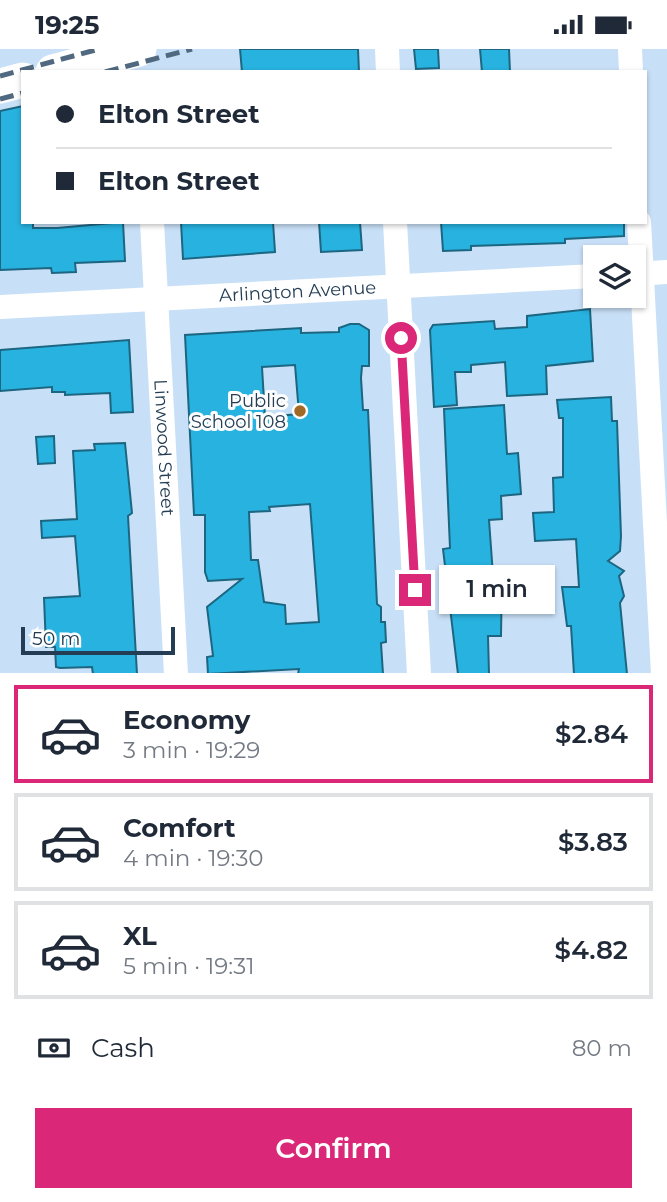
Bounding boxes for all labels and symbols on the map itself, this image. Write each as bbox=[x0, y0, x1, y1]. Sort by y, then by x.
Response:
street label: Arlington Avenue bbox=[218, 276, 377, 307]
route start bbox=[385, 322, 417, 354]
street label: Linwood Street bbox=[149, 379, 179, 517]
place label: Public School 108 bbox=[191, 390, 286, 433]
marker: Public School 108 bbox=[292, 403, 308, 419]
callout: 1 min bbox=[440, 565, 555, 615]
route end bbox=[399, 574, 431, 606]
scale bar bbox=[21, 625, 175, 656]

